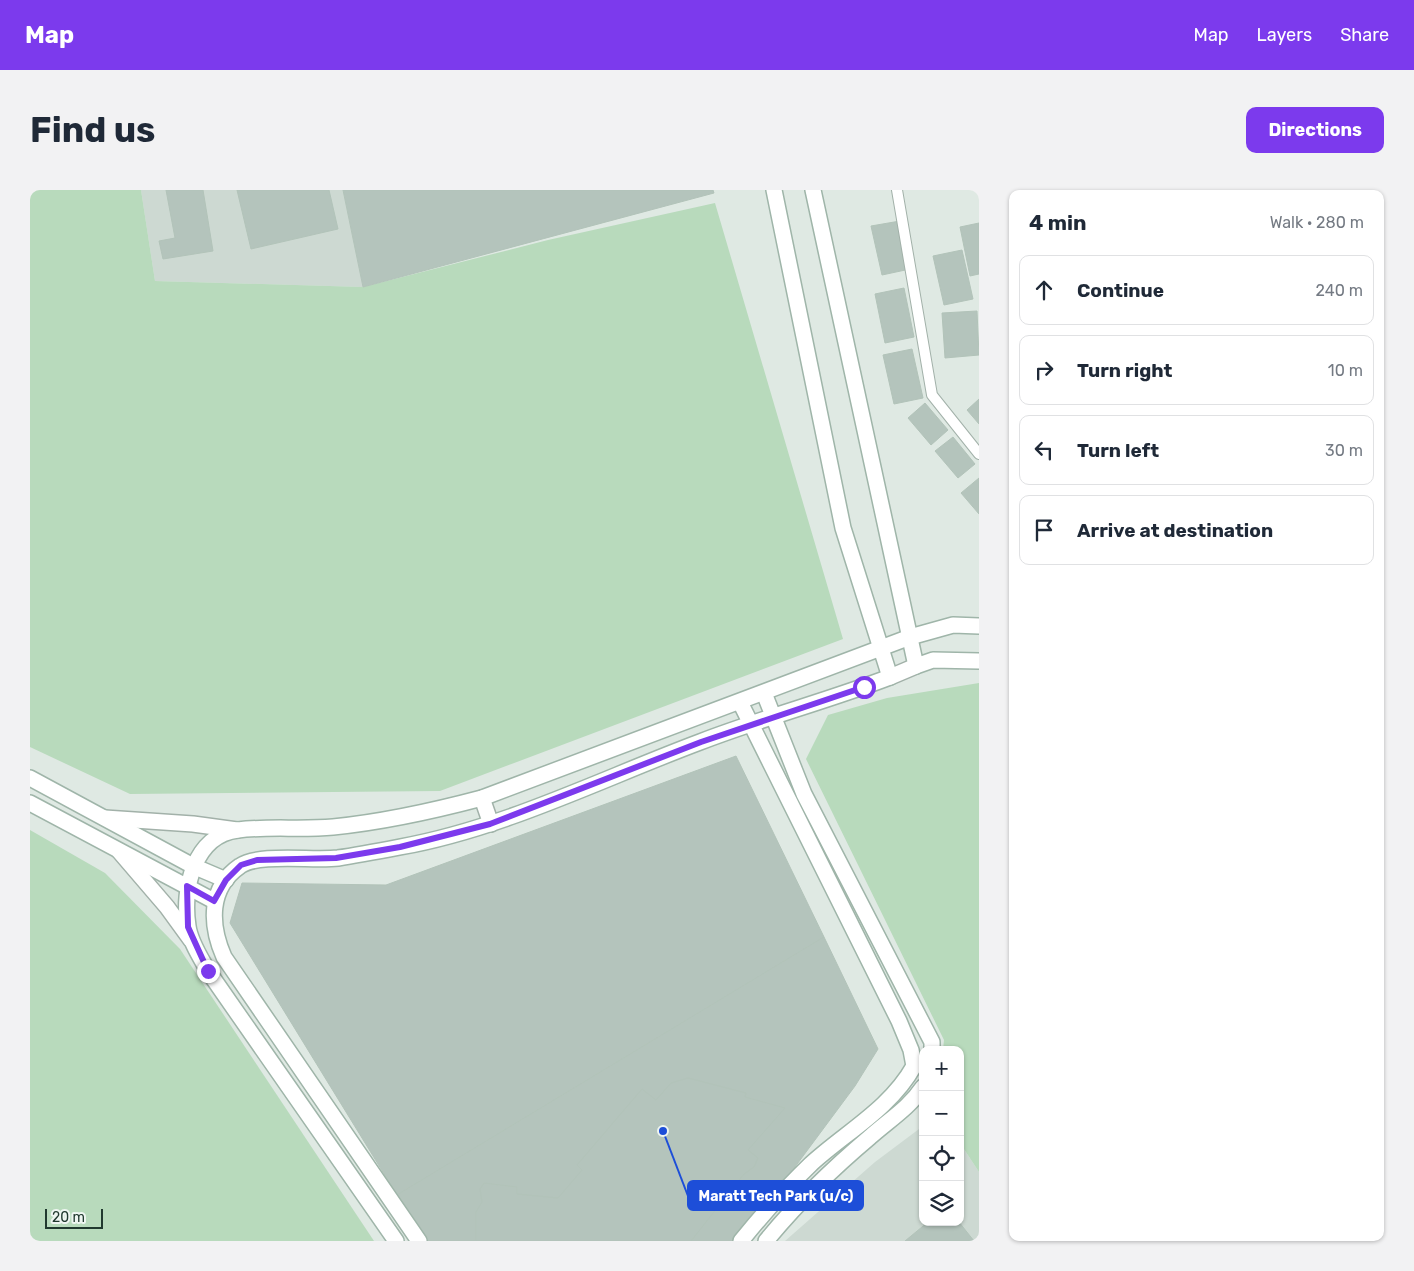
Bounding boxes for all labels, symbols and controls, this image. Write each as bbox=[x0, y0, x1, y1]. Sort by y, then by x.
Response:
text: Map bbox=[25, 21, 74, 49]
text: Map bbox=[1194, 24, 1229, 46]
text: Layers bbox=[1257, 24, 1312, 46]
text: Share bbox=[1340, 24, 1389, 46]
button: Directions bbox=[1246, 107, 1384, 153]
text: Find us bbox=[30, 109, 155, 151]
text: 4 min bbox=[1029, 210, 1087, 235]
text: Walk · 280 m bbox=[1270, 213, 1364, 232]
icon: ahead bbox=[1030, 276, 1058, 304]
text: Continue bbox=[1077, 279, 1164, 302]
text: 240 m bbox=[1316, 281, 1363, 300]
icon: right bbox=[1030, 356, 1058, 384]
text: Turn right bbox=[1077, 359, 1172, 382]
text: 10 m bbox=[1328, 361, 1363, 380]
icon: left bbox=[1030, 436, 1058, 464]
text: Turn left bbox=[1077, 439, 1159, 462]
text: 30 m bbox=[1325, 441, 1363, 460]
icon: arrive bbox=[1030, 516, 1058, 544]
text: Arrive at destination bbox=[1077, 519, 1273, 542]
route start bbox=[853, 676, 876, 699]
route end bbox=[197, 960, 220, 983]
map controls bbox=[919, 1046, 964, 1226]
button: + bbox=[919, 1046, 964, 1091]
button: − bbox=[919, 1091, 964, 1136]
button: locate bbox=[919, 1136, 964, 1181]
callout: Maratt Tech Park (u/c) bbox=[688, 1181, 863, 1210]
button: layers bbox=[919, 1181, 964, 1226]
text: Maratt Tech Park (u/c) bbox=[699, 1188, 853, 1205]
scale bar bbox=[45, 1206, 102, 1229]
text: 20 m bbox=[52, 1209, 85, 1226]

